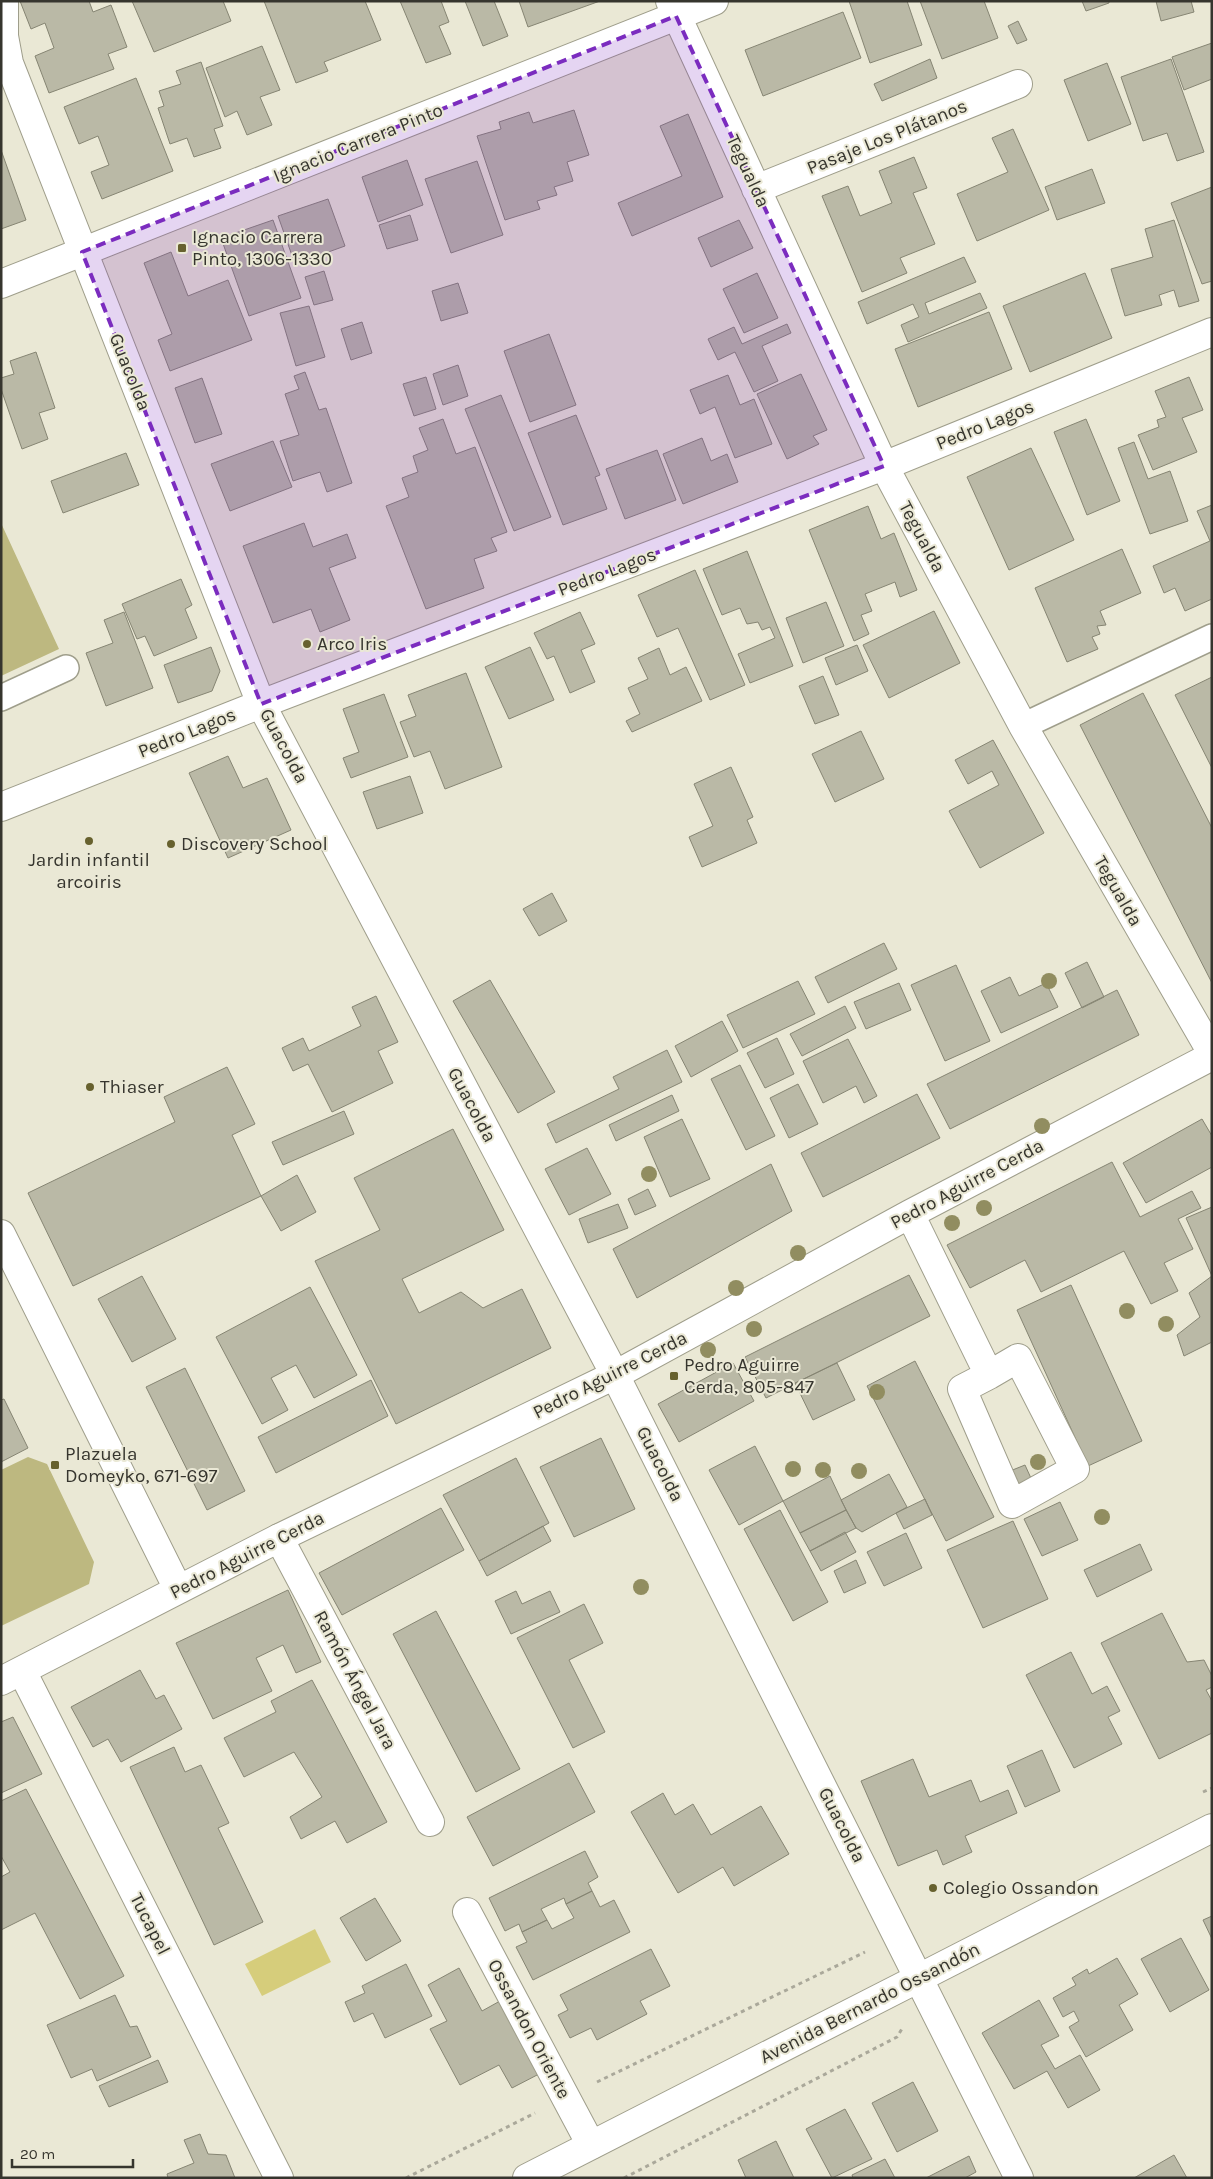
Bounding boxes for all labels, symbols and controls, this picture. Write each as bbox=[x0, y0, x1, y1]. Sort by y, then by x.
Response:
street label: Pasaje Los Plátanos bbox=[804, 95, 970, 179]
street label: Ignacio Carrera Pinto bbox=[270, 99, 446, 187]
street label: Tegualda bbox=[722, 131, 774, 211]
place label: Ignacio Carrera Pinto, 1306-1330 bbox=[192, 226, 332, 270]
marker: Ignacio Carrera Pinto, 1306-1330 bbox=[176, 242, 188, 254]
street label: Guacolda bbox=[105, 330, 155, 414]
street label: Pedro Lagos bbox=[933, 395, 1037, 455]
street label: Tegualda bbox=[894, 498, 950, 576]
street label: Pedro Lagos bbox=[555, 543, 659, 601]
place label: Arco Iris bbox=[317, 633, 387, 655]
marker: Arco Iris bbox=[301, 638, 313, 650]
street label: Pedro Lagos bbox=[135, 703, 239, 763]
street label: Guacolda bbox=[255, 705, 313, 787]
place label: Discovery School bbox=[181, 833, 328, 855]
marker: Jardin infantil arcoiris bbox=[83, 835, 95, 847]
marker: Discovery School bbox=[165, 838, 177, 850]
place label: Jardin infantil arcoiris bbox=[28, 849, 150, 893]
street label: Tegualda bbox=[1089, 852, 1147, 930]
street label: Guacolda bbox=[443, 1064, 501, 1146]
place label: Thiaser bbox=[100, 1076, 164, 1098]
marker: Thiaser bbox=[84, 1081, 96, 1093]
street label: Pedro Aguirre Cerda bbox=[887, 1134, 1047, 1234]
street label: Pedro Aguirre Cerda bbox=[529, 1327, 691, 1423]
place label: Pedro Aguirre Cerda, 805-847 bbox=[684, 1354, 814, 1398]
marker: Pedro Aguirre Cerda, 805-847 bbox=[668, 1370, 680, 1382]
street label: Guacolda bbox=[632, 1423, 688, 1505]
place label: Plazuela Domeyko, 671-697 bbox=[65, 1443, 217, 1487]
marker: Plazuela Domeyko, 671-697 bbox=[49, 1459, 61, 1471]
street label: Pedro Aguirre Cerda bbox=[166, 1507, 328, 1603]
street label: Ramón Ángel Jara bbox=[309, 1606, 402, 1753]
street label: Guacolda bbox=[814, 1784, 870, 1866]
place label: Colegio Ossandon bbox=[943, 1877, 1099, 1899]
marker: Colegio Ossandon bbox=[927, 1882, 939, 1894]
street label: Tucapel bbox=[125, 1890, 175, 1958]
street label: Avenida Bernardo Ossandón bbox=[756, 1938, 984, 2068]
street label: Ossandon Oriente bbox=[483, 1956, 575, 2102]
scale bar bbox=[12, 2136, 134, 2168]
text: 20 m bbox=[20, 2145, 55, 2163]

